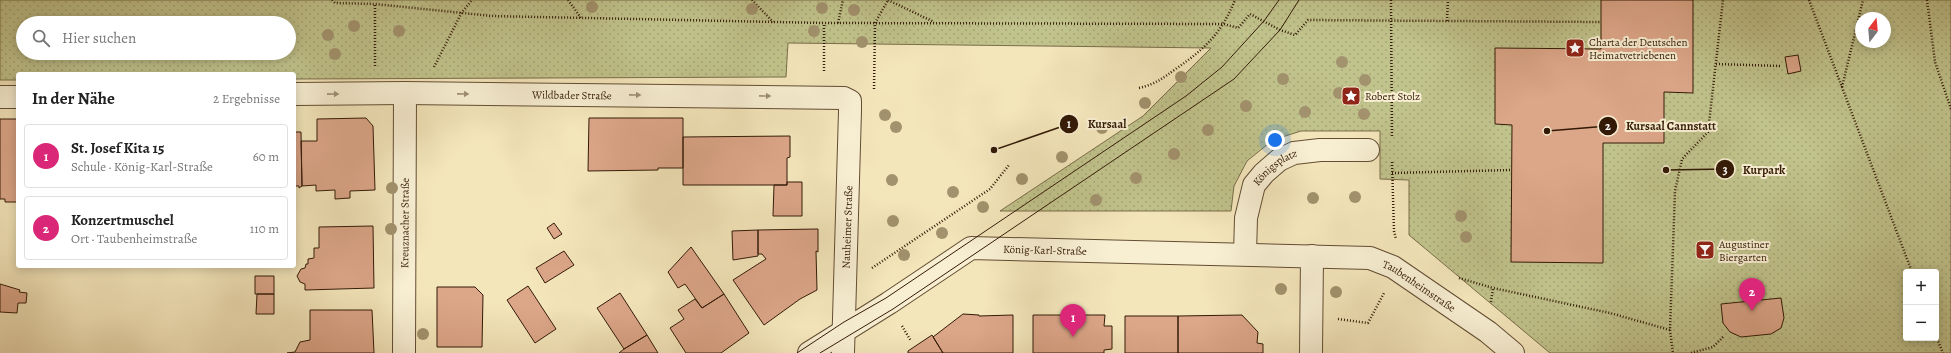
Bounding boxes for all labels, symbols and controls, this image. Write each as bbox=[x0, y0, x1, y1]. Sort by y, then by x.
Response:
north arrow bbox=[1855, 12, 1891, 48]
search box bbox=[16, 16, 296, 60]
icon: search bbox=[30, 27, 52, 49]
text: Hier suchen bbox=[62, 28, 136, 48]
place label: Charta der Deutschen Heimatvetriebenen bbox=[1589, 35, 1687, 63]
place icon: Charta der Deutschen Heimatvetriebenen bbox=[1564, 37, 1586, 59]
place icon: Robert Stolz bbox=[1340, 85, 1362, 107]
text: In der Nähe bbox=[32, 87, 115, 110]
street label: Wildbader Straße bbox=[531, 87, 612, 103]
place label: Robert Stolz bbox=[1365, 89, 1420, 104]
text: 2 Ergebnisse bbox=[213, 90, 280, 107]
one-way arrow bbox=[327, 90, 339, 97]
one-way arrow bbox=[457, 91, 470, 97]
one-way arrow bbox=[629, 92, 642, 98]
one-way arrow bbox=[759, 93, 771, 100]
callout: Kursaal bbox=[1059, 112, 1134, 136]
callout: Kursaal Cannstatt bbox=[1598, 114, 1724, 138]
text: 1 bbox=[1067, 116, 1072, 132]
text: Kursaal bbox=[1088, 116, 1127, 132]
text: 2 bbox=[1605, 118, 1611, 134]
text: Kursaal Cannstatt bbox=[1626, 118, 1716, 134]
your location bbox=[1265, 130, 1285, 150]
text: St. Josef Kita 15 bbox=[71, 138, 164, 158]
street label: Königsplatz bbox=[1249, 146, 1298, 189]
text: 1 bbox=[44, 148, 48, 165]
text: 60 m bbox=[253, 148, 279, 165]
callout: Kurpark bbox=[1715, 157, 1794, 181]
text: Schule · König-Karl-Straße bbox=[71, 158, 213, 175]
text: 3 bbox=[1722, 162, 1728, 178]
text: Kurpark bbox=[1743, 162, 1786, 178]
street label: Kreuznacher Straße bbox=[397, 178, 413, 268]
street label: Nauheimer Straße bbox=[839, 185, 856, 269]
text: Konzertmuschel bbox=[71, 210, 174, 230]
text: 2 bbox=[43, 220, 49, 237]
text: 110 m bbox=[250, 220, 279, 237]
text: Ort · Taubenheimstraße bbox=[71, 230, 197, 247]
place label: Augustiner Biergarten bbox=[1718, 237, 1769, 265]
bar icon: Augustiner Biergarten bbox=[1694, 239, 1716, 261]
street label: König-Karl-Straße bbox=[1003, 242, 1087, 259]
street label: Taubenheimstraße bbox=[1380, 257, 1459, 316]
map controls bbox=[1903, 269, 1939, 341]
button: + bbox=[1903, 269, 1939, 305]
pin: 2 bbox=[1739, 278, 1765, 311]
pin: 1 bbox=[1060, 304, 1086, 337]
button: − bbox=[1903, 305, 1939, 341]

